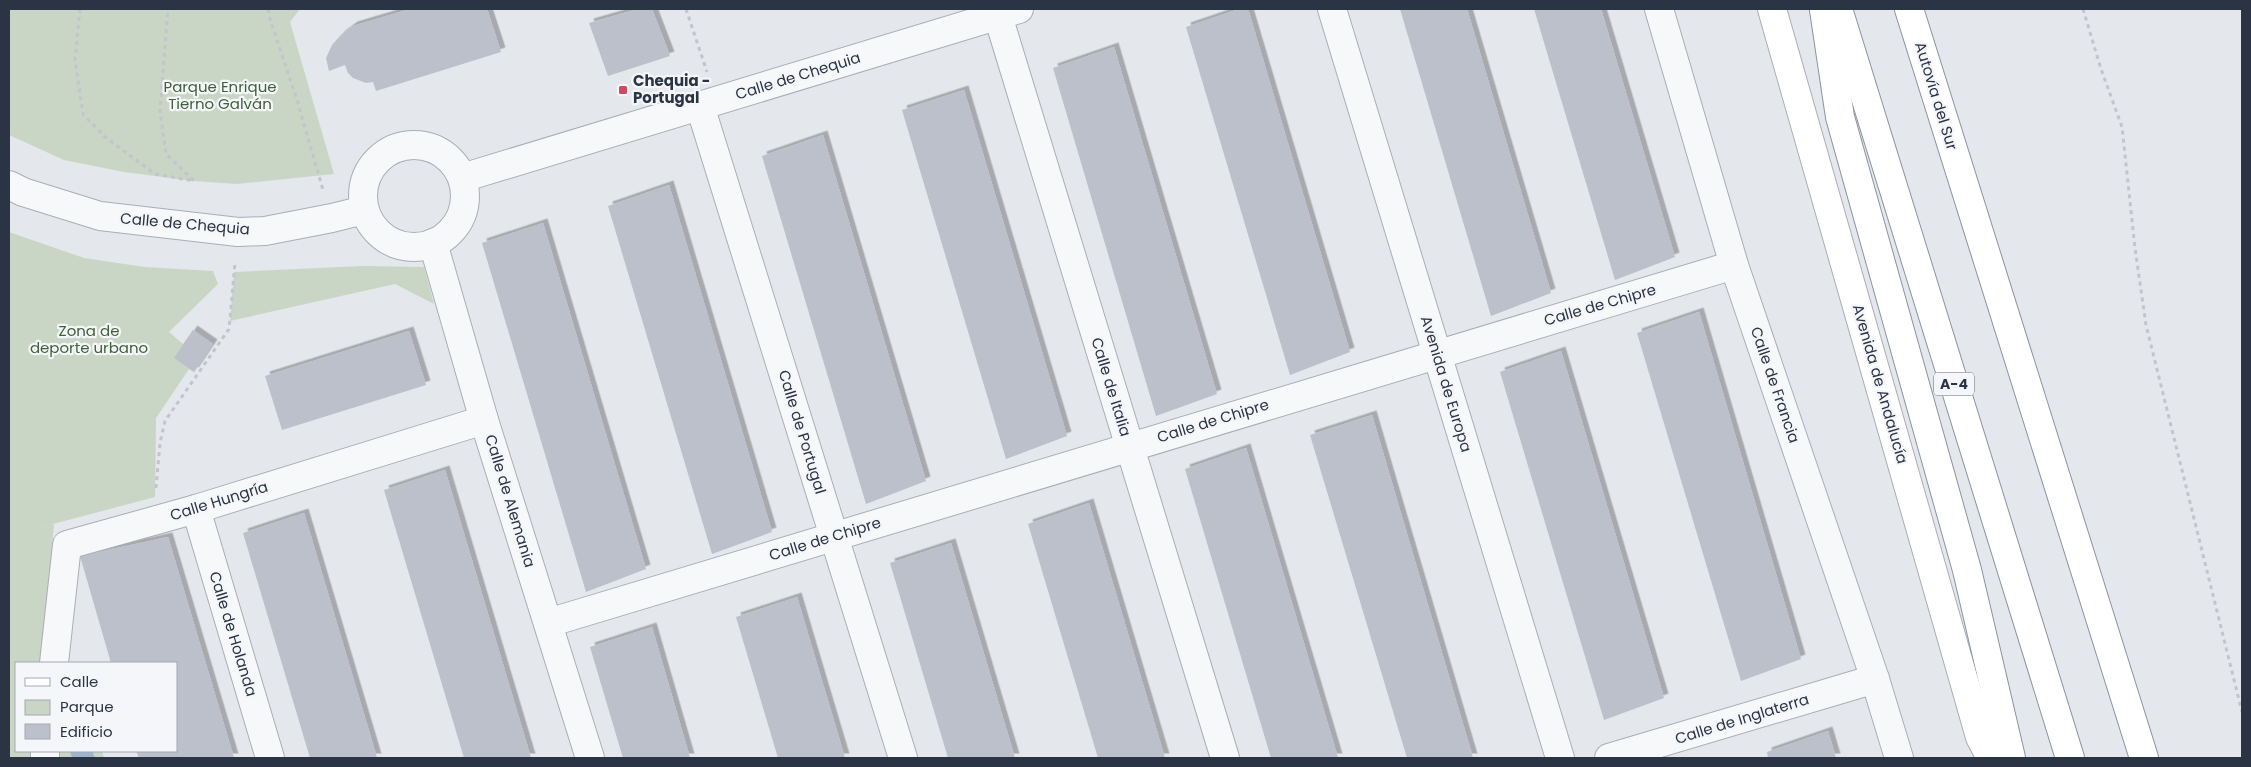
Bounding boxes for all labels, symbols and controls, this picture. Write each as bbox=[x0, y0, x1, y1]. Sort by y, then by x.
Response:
street label: Autovía del Sur bbox=[1910, 39, 1963, 153]
street label: Calle de Chequia bbox=[733, 46, 863, 105]
place label: Chequia - Portugal bbox=[633, 70, 711, 108]
park label: Parque Enrique Tierno Galván bbox=[163, 76, 277, 114]
marker: Chequia - Portugal bbox=[617, 84, 629, 96]
street label: Calle de Chequia bbox=[119, 207, 251, 240]
street label: Calle de Chipre bbox=[1541, 278, 1658, 331]
street label: Avenida de Andalucía bbox=[1848, 302, 1913, 466]
street label: Avenida de Europa bbox=[1416, 313, 1477, 455]
park label: Zona de deporte urbano bbox=[30, 320, 148, 358]
street label: Calle de Francia bbox=[1746, 324, 1805, 446]
street label: Calle de Italia bbox=[1086, 335, 1137, 439]
street label: Calle de Portugal bbox=[774, 367, 831, 496]
road number: A-4 bbox=[1934, 372, 1974, 396]
street label: Calle de Chipre bbox=[1154, 394, 1271, 447]
street label: Calle de Alemania bbox=[480, 432, 541, 570]
street label: Calle Hungría bbox=[167, 476, 270, 525]
street label: Calle de Chipre bbox=[766, 512, 883, 565]
street label: Calle de Holanda bbox=[204, 569, 262, 699]
legend bbox=[15, 662, 178, 752]
text: Calle bbox=[60, 671, 98, 692]
street label: Calle de Inglaterra bbox=[1672, 688, 1811, 749]
text: Parque bbox=[60, 696, 113, 717]
text: Edificio bbox=[60, 721, 113, 742]

